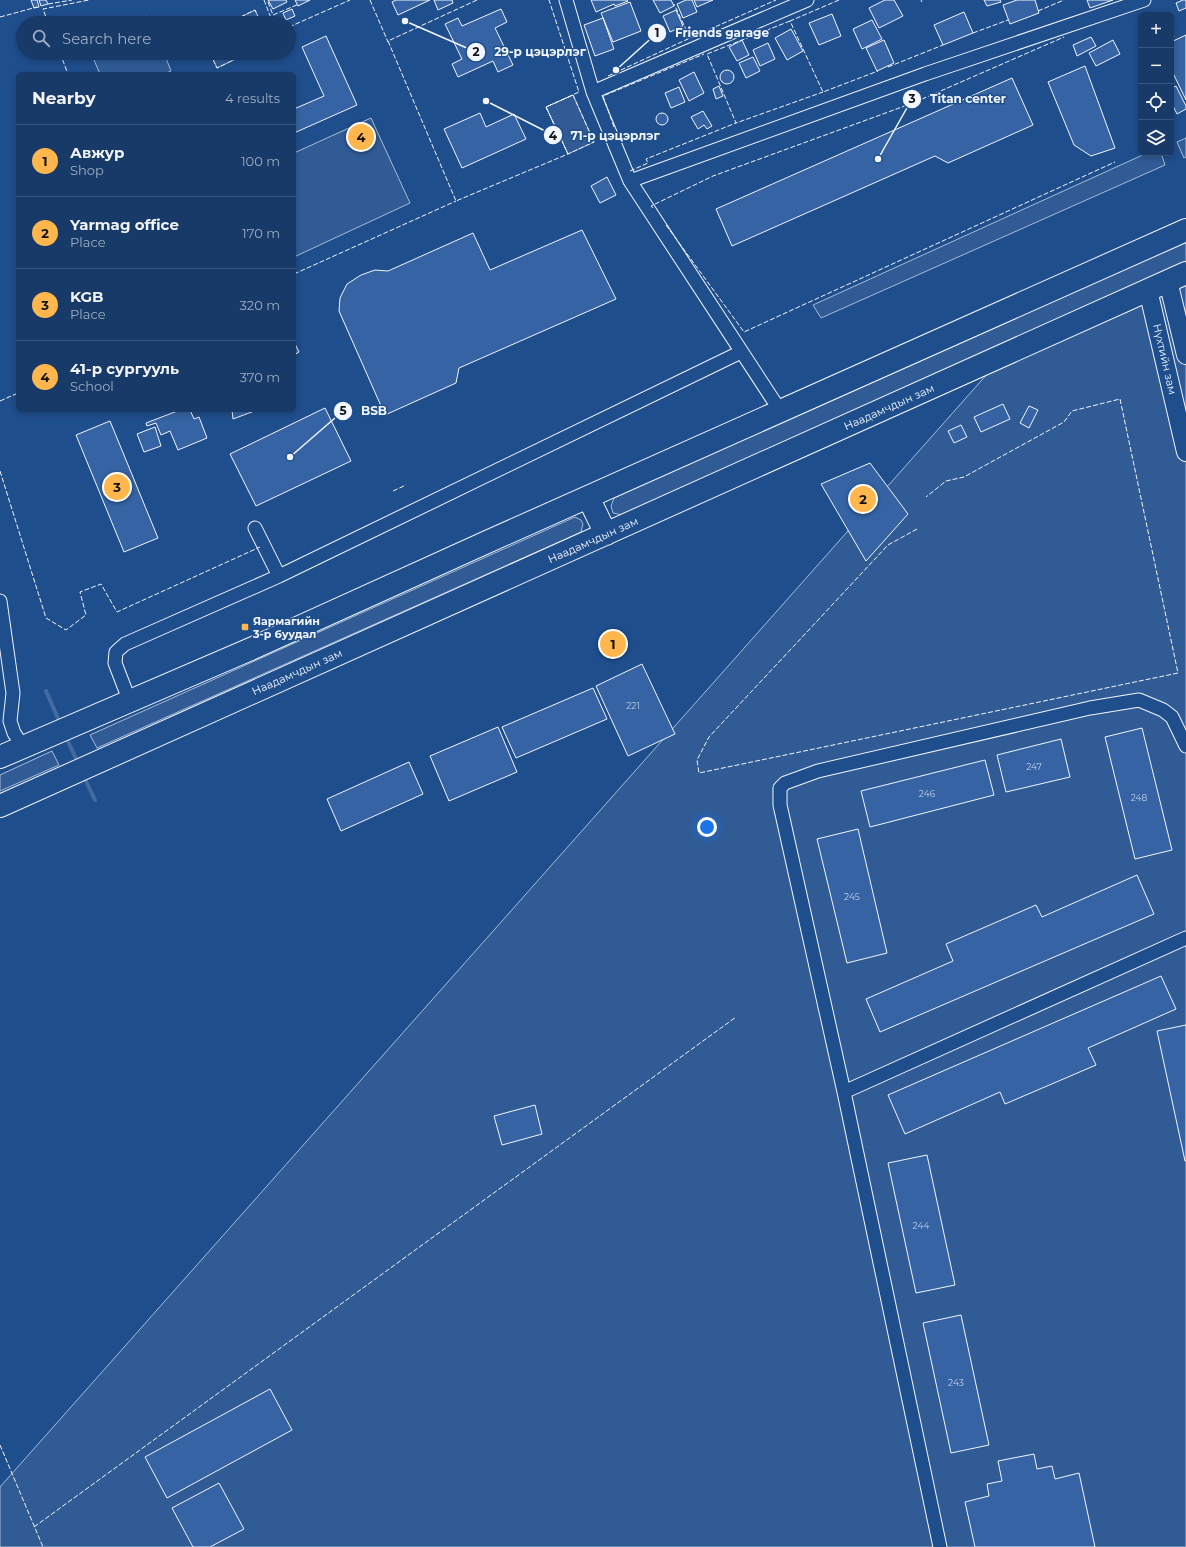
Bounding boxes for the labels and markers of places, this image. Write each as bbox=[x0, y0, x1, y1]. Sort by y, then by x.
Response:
callout: Friends garage bbox=[647, 21, 777, 45]
callout: 29-р цэцэрлэг bbox=[466, 40, 594, 64]
callout: Titan center bbox=[902, 87, 1014, 111]
pin: 4 bbox=[348, 122, 374, 152]
callout: 71-р цэцэрлэг bbox=[543, 123, 668, 147]
callout: BSB bbox=[333, 399, 395, 423]
pin: 3 bbox=[104, 472, 130, 502]
pin: 2 bbox=[850, 484, 876, 514]
place label: Яармагийн 3-р буудал bbox=[252, 614, 320, 641]
marker: Яармагийн 3-р буудал bbox=[240, 622, 250, 632]
pin: 1 bbox=[600, 629, 626, 659]

